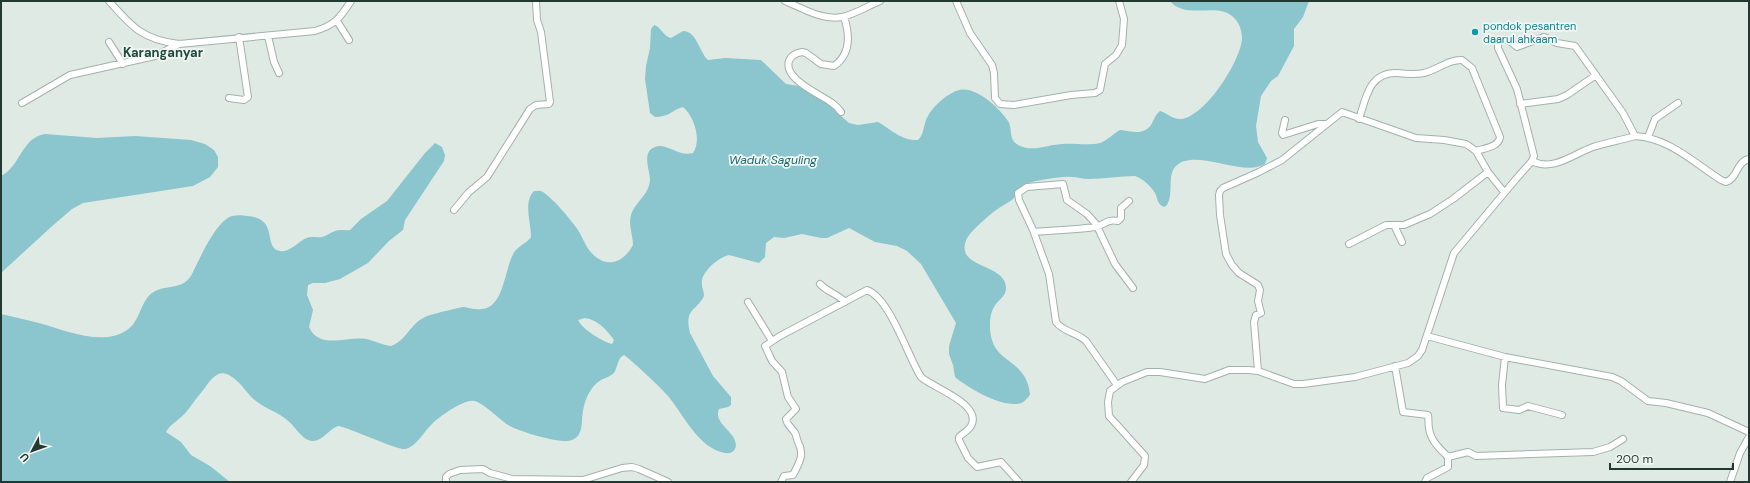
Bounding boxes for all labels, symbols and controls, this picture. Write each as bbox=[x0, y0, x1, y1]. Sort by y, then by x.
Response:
place label: pondok pesantren daarul ahkaam bbox=[1483, 19, 1576, 46]
marker: pondok pesantren daarul ahkaam bbox=[1470, 27, 1480, 37]
district label: Karanganyar bbox=[123, 44, 204, 61]
water label: Waduk Saguling bbox=[729, 152, 817, 168]
north arrow bbox=[12, 431, 52, 471]
scale bar bbox=[1610, 445, 1733, 471]
text: U bbox=[17, 450, 32, 465]
text: 200 m bbox=[1616, 451, 1653, 467]

